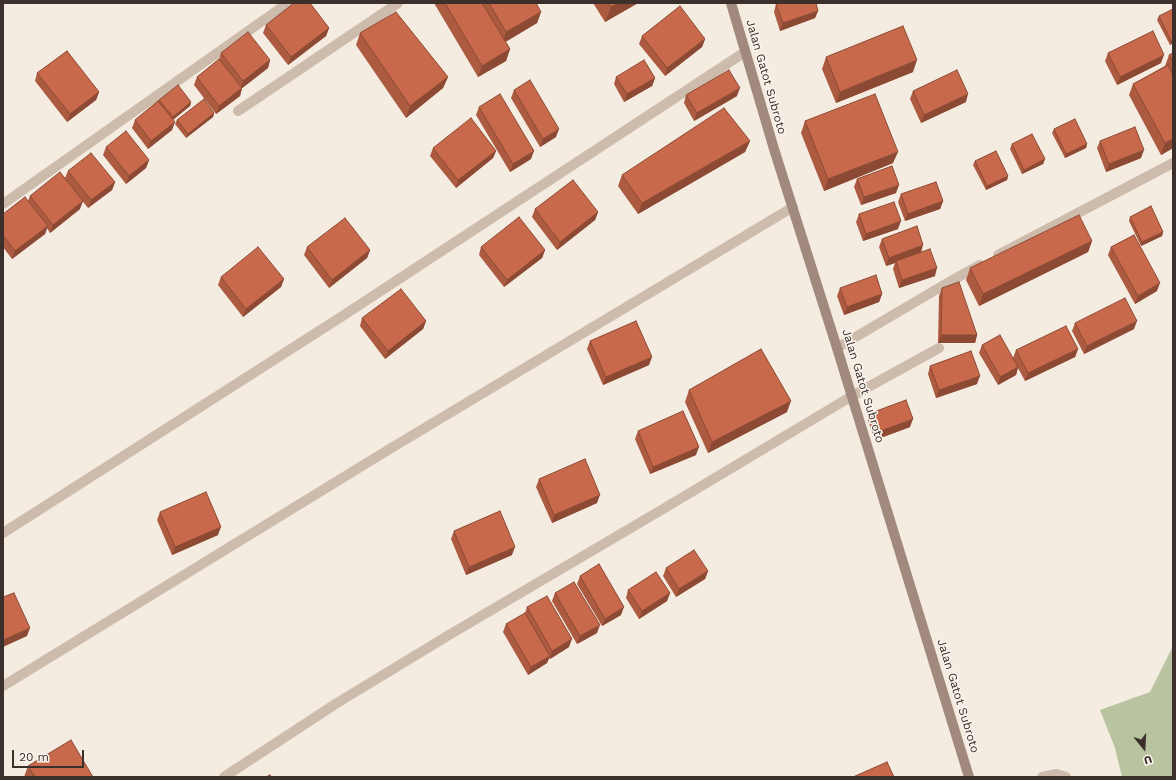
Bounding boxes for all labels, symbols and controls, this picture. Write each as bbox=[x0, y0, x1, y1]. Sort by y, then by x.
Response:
street label: Jalan Gatot Subroto bbox=[743, 18, 789, 136]
street label: Jalan Gatot Subroto bbox=[839, 327, 887, 445]
street label: Jalan Gatot Subroto bbox=[934, 637, 982, 755]
north arrow bbox=[1124, 728, 1164, 768]
scale bar bbox=[14, 742, 86, 768]
text: 20 m bbox=[19, 750, 49, 764]
text: U bbox=[1142, 752, 1154, 767]

